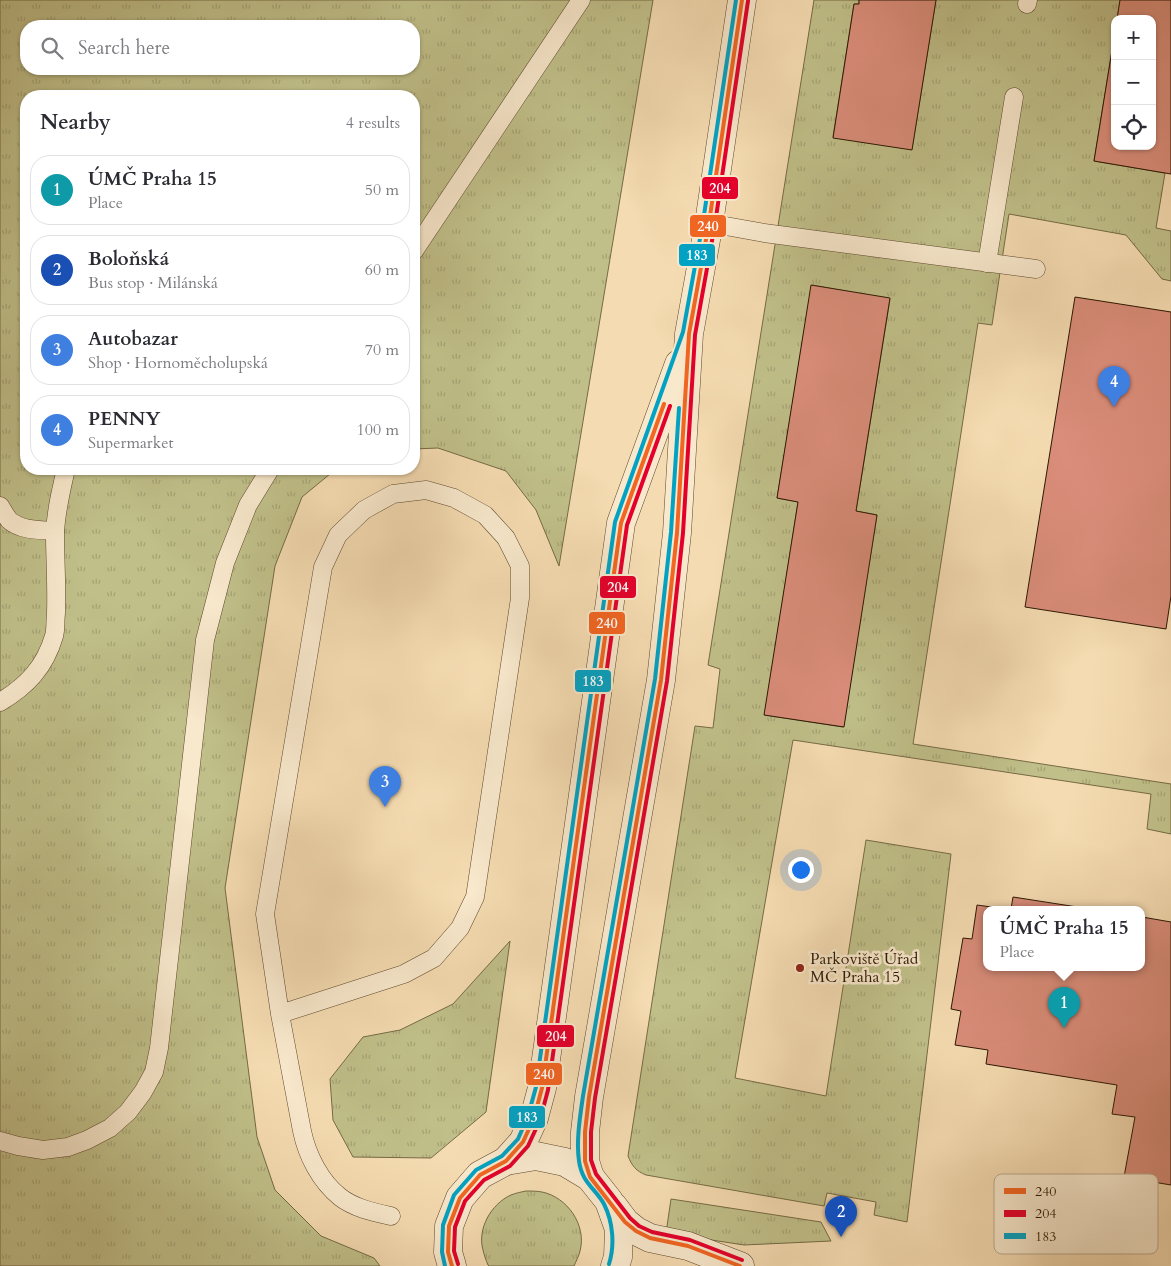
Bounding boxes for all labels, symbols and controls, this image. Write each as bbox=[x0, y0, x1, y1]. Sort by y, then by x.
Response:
map controls bbox=[1111, 15, 1156, 150]
button: + bbox=[1111, 15, 1156, 60]
search box bbox=[20, 20, 420, 75]
icon: search bbox=[38, 34, 66, 62]
text: Search here bbox=[78, 35, 170, 61]
button: − bbox=[1111, 60, 1156, 105]
button: locate bbox=[1111, 105, 1156, 150]
text: Nearby bbox=[40, 108, 111, 137]
text: 4 results bbox=[346, 112, 400, 134]
text: ÚMČ Praha 15 bbox=[88, 166, 217, 192]
line badge: 204 bbox=[701, 176, 739, 200]
text: 1 bbox=[53, 179, 61, 201]
text: 50 m bbox=[365, 179, 399, 201]
text: 204 bbox=[709, 179, 731, 198]
text: Place bbox=[88, 192, 123, 214]
line badge: 240 bbox=[689, 214, 727, 238]
text: 240 bbox=[697, 217, 719, 236]
line badge: 183 bbox=[678, 243, 716, 267]
text: Boloňská bbox=[88, 246, 169, 272]
text: 183 bbox=[686, 246, 708, 265]
text: 2 bbox=[53, 259, 61, 281]
text: 60 m bbox=[365, 259, 399, 281]
text: Bus stop · Milánská bbox=[88, 272, 218, 294]
text: Autobazar bbox=[88, 326, 178, 352]
text: 3 bbox=[53, 339, 61, 361]
text: 70 m bbox=[365, 339, 399, 361]
text: Shop · Hornoměcholupská bbox=[88, 352, 268, 374]
pin: 4 bbox=[1098, 366, 1130, 407]
text: PENNY bbox=[88, 406, 160, 432]
text: 4 bbox=[53, 419, 61, 441]
text: 100 m bbox=[357, 419, 399, 441]
text: Supermarket bbox=[88, 432, 174, 454]
line badge: 204 bbox=[599, 575, 637, 599]
text: 204 bbox=[607, 578, 629, 597]
line badge: 240 bbox=[588, 611, 626, 635]
text: 240 bbox=[596, 614, 618, 633]
line badge: 183 bbox=[574, 669, 612, 693]
text: 183 bbox=[582, 672, 604, 691]
pin: 3 bbox=[369, 766, 401, 807]
your location bbox=[788, 857, 814, 883]
popup bbox=[983, 906, 1145, 971]
text: ÚMČ Praha 15 bbox=[1000, 915, 1128, 941]
text: Place bbox=[1000, 941, 1035, 963]
place label: Parkoviště Úřad MČ Praha 15 bbox=[810, 948, 919, 988]
marker: Parkoviště Úřad MČ Praha 15 bbox=[794, 962, 806, 974]
pin: 1 bbox=[1048, 987, 1080, 1028]
line badge: 204 bbox=[536, 1024, 575, 1048]
text: 204 bbox=[545, 1027, 567, 1046]
line badge: 240 bbox=[525, 1062, 563, 1086]
text: 240 bbox=[533, 1065, 555, 1084]
line badge: 183 bbox=[508, 1105, 546, 1129]
text: 183 bbox=[516, 1108, 538, 1127]
legend bbox=[994, 1174, 1158, 1254]
text: 240 bbox=[1035, 1182, 1057, 1201]
pin: 2 bbox=[825, 1196, 857, 1237]
text: 204 bbox=[1035, 1204, 1057, 1223]
text: 183 bbox=[1035, 1227, 1057, 1246]

